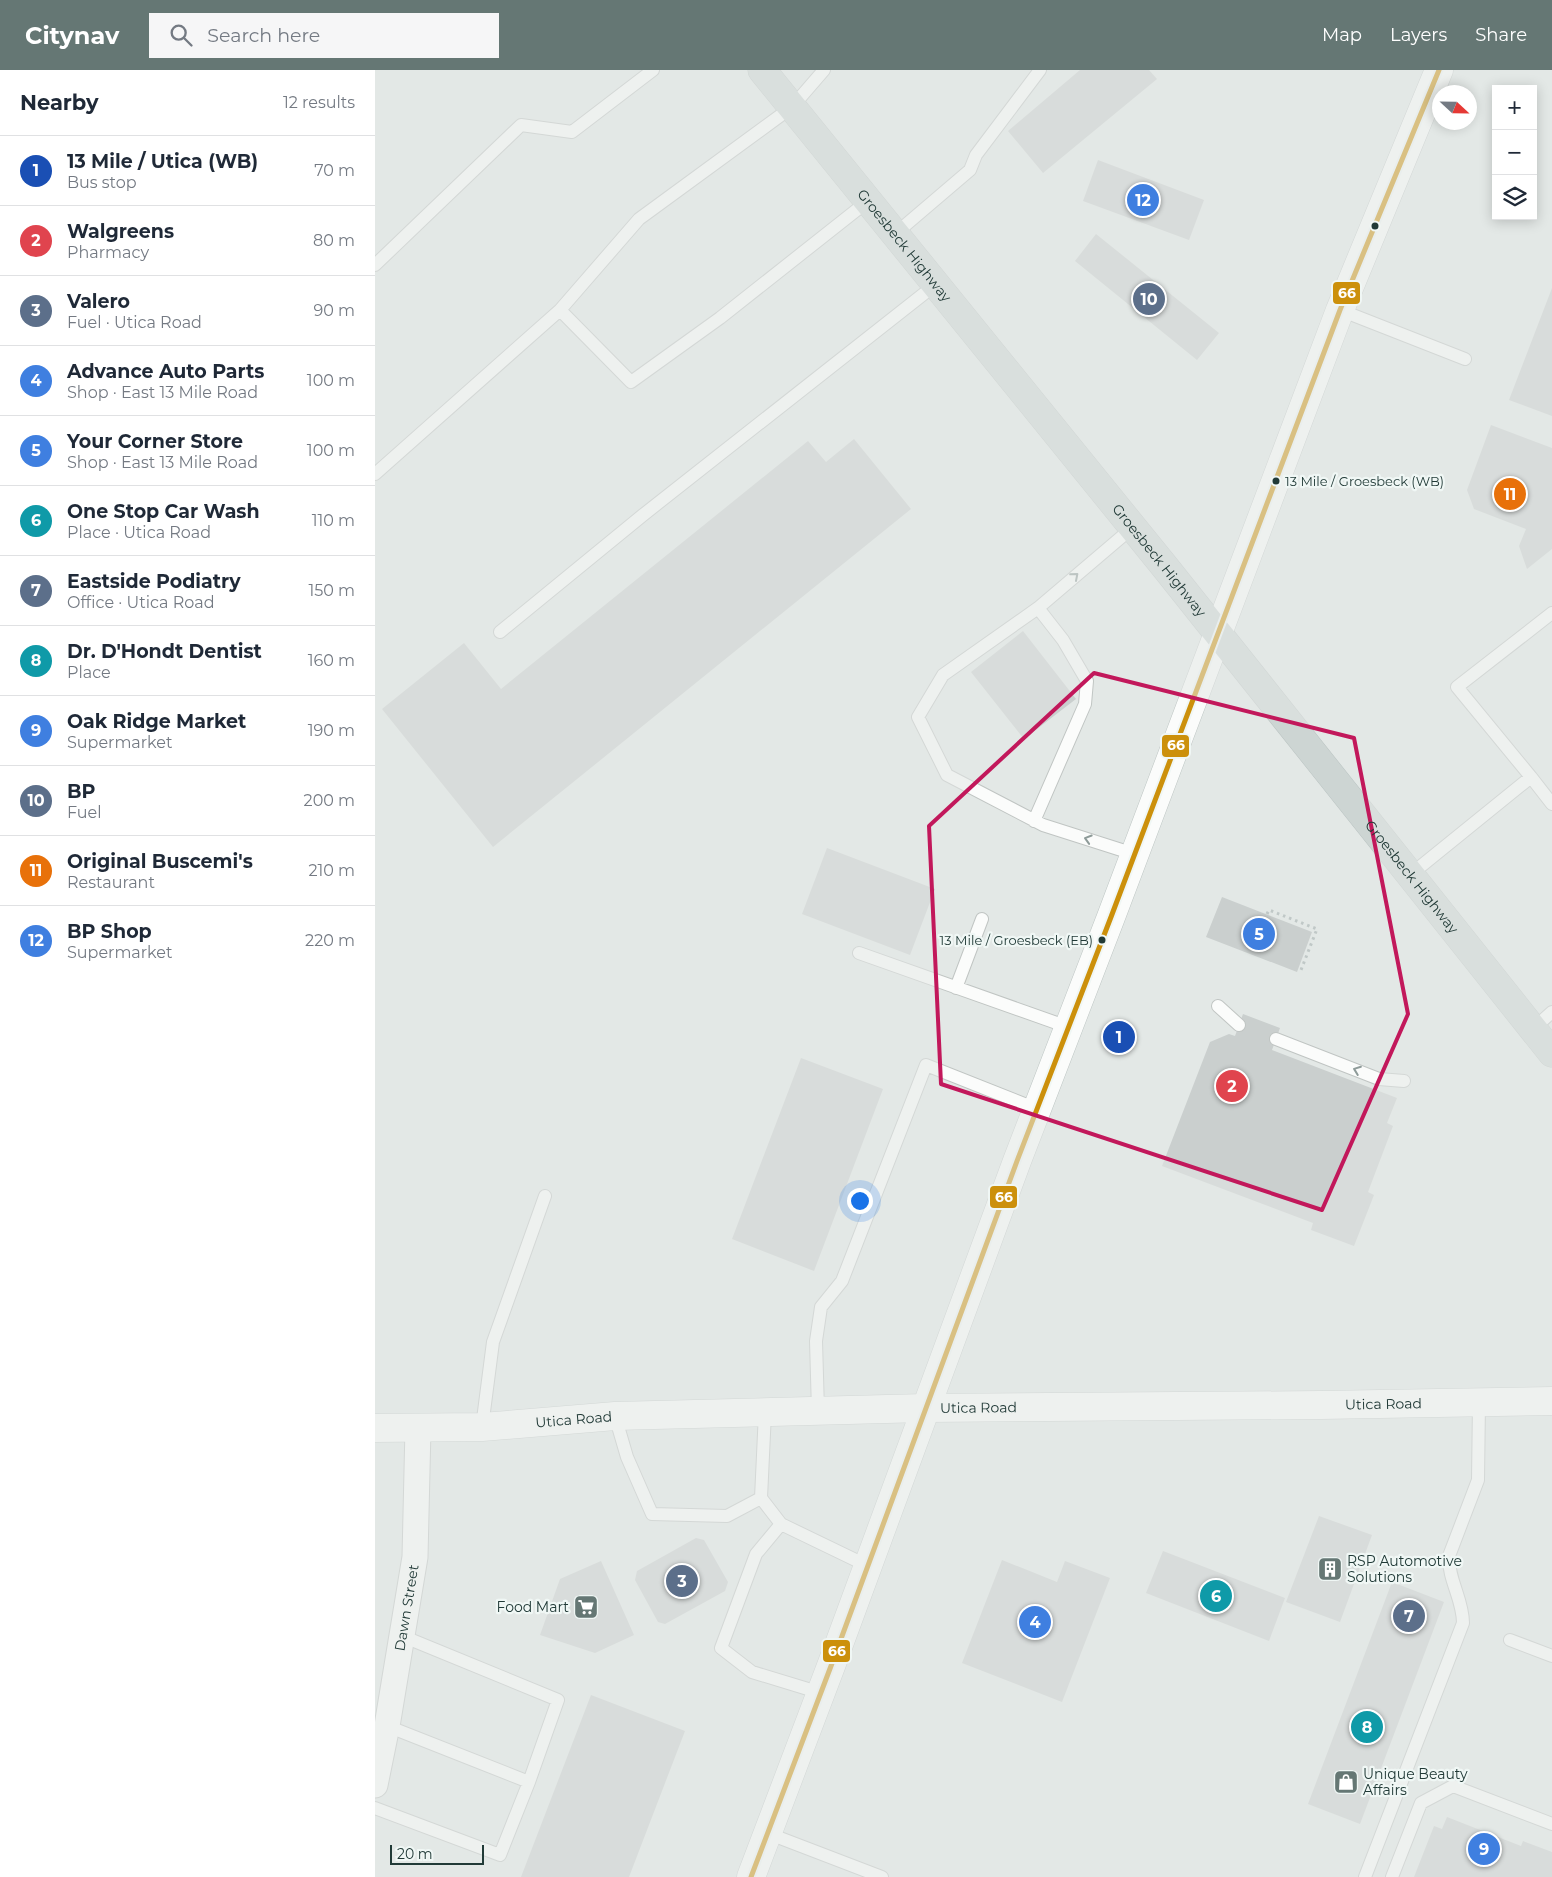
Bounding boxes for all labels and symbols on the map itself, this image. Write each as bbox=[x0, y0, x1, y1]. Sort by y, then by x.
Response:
north arrow bbox=[1432, 85, 1477, 130]
pin: 12 bbox=[1127, 181, 1159, 219]
street label: Groesbeck Highway bbox=[853, 186, 956, 306]
unlabelled marker bbox=[1370, 221, 1380, 231]
pin: 10 bbox=[1133, 280, 1165, 318]
line badge: 66 bbox=[1332, 281, 1361, 305]
text: 66 bbox=[1338, 284, 1356, 302]
place label: 13 Mile / Groesbeck (WB) bbox=[1285, 473, 1444, 489]
pin: 11 bbox=[1494, 475, 1526, 513]
marker: 13 Mile / Groesbeck (WB) bbox=[1271, 476, 1281, 486]
street label: Groesbeck Highway bbox=[1108, 500, 1210, 621]
one-way arrow bbox=[1070, 573, 1079, 582]
line badge: 66 bbox=[1161, 734, 1190, 758]
text: 66 bbox=[1167, 736, 1185, 754]
street label: Groesbeck Highway bbox=[1361, 817, 1463, 938]
one-way arrow bbox=[1084, 835, 1092, 845]
pin: 5 bbox=[1243, 915, 1275, 953]
place label: 13 Mile / Groesbeck (EB) bbox=[940, 932, 1093, 948]
marker: 13 Mile / Groesbeck (EB) bbox=[1097, 935, 1107, 945]
pin: 1 bbox=[1103, 1018, 1135, 1056]
one-way arrow bbox=[1353, 1066, 1361, 1076]
pin: 2 bbox=[1216, 1067, 1248, 1105]
line badge: 66 bbox=[989, 1185, 1018, 1209]
your location bbox=[847, 1188, 873, 1214]
text: 66 bbox=[995, 1188, 1013, 1206]
street label: Utica Road bbox=[1345, 1394, 1422, 1414]
street label: Utica Road bbox=[940, 1398, 1017, 1417]
street label: Utica Road bbox=[535, 1407, 613, 1432]
place label: RSP Automotive Solutions bbox=[1347, 1552, 1462, 1586]
building icon: RSP Automotive Solutions bbox=[1317, 1556, 1343, 1582]
pin: 3 bbox=[666, 1562, 698, 1600]
street label: Dawn Street bbox=[391, 1563, 423, 1652]
pin: 6 bbox=[1200, 1577, 1232, 1615]
supermarket icon: Food Mart bbox=[573, 1594, 599, 1620]
pin: 7 bbox=[1393, 1597, 1425, 1635]
place label: Food Mart bbox=[497, 1598, 569, 1616]
pin: 4 bbox=[1019, 1603, 1051, 1641]
line badge: 66 bbox=[822, 1639, 851, 1663]
text: 66 bbox=[828, 1642, 846, 1660]
pin: 8 bbox=[1351, 1708, 1383, 1746]
place label: Unique Beauty Affairs bbox=[1363, 1765, 1468, 1799]
shop icon: Unique Beauty Affairs bbox=[1333, 1769, 1359, 1795]
pin: 9 bbox=[1468, 1830, 1500, 1868]
scale bar bbox=[390, 1842, 484, 1865]

